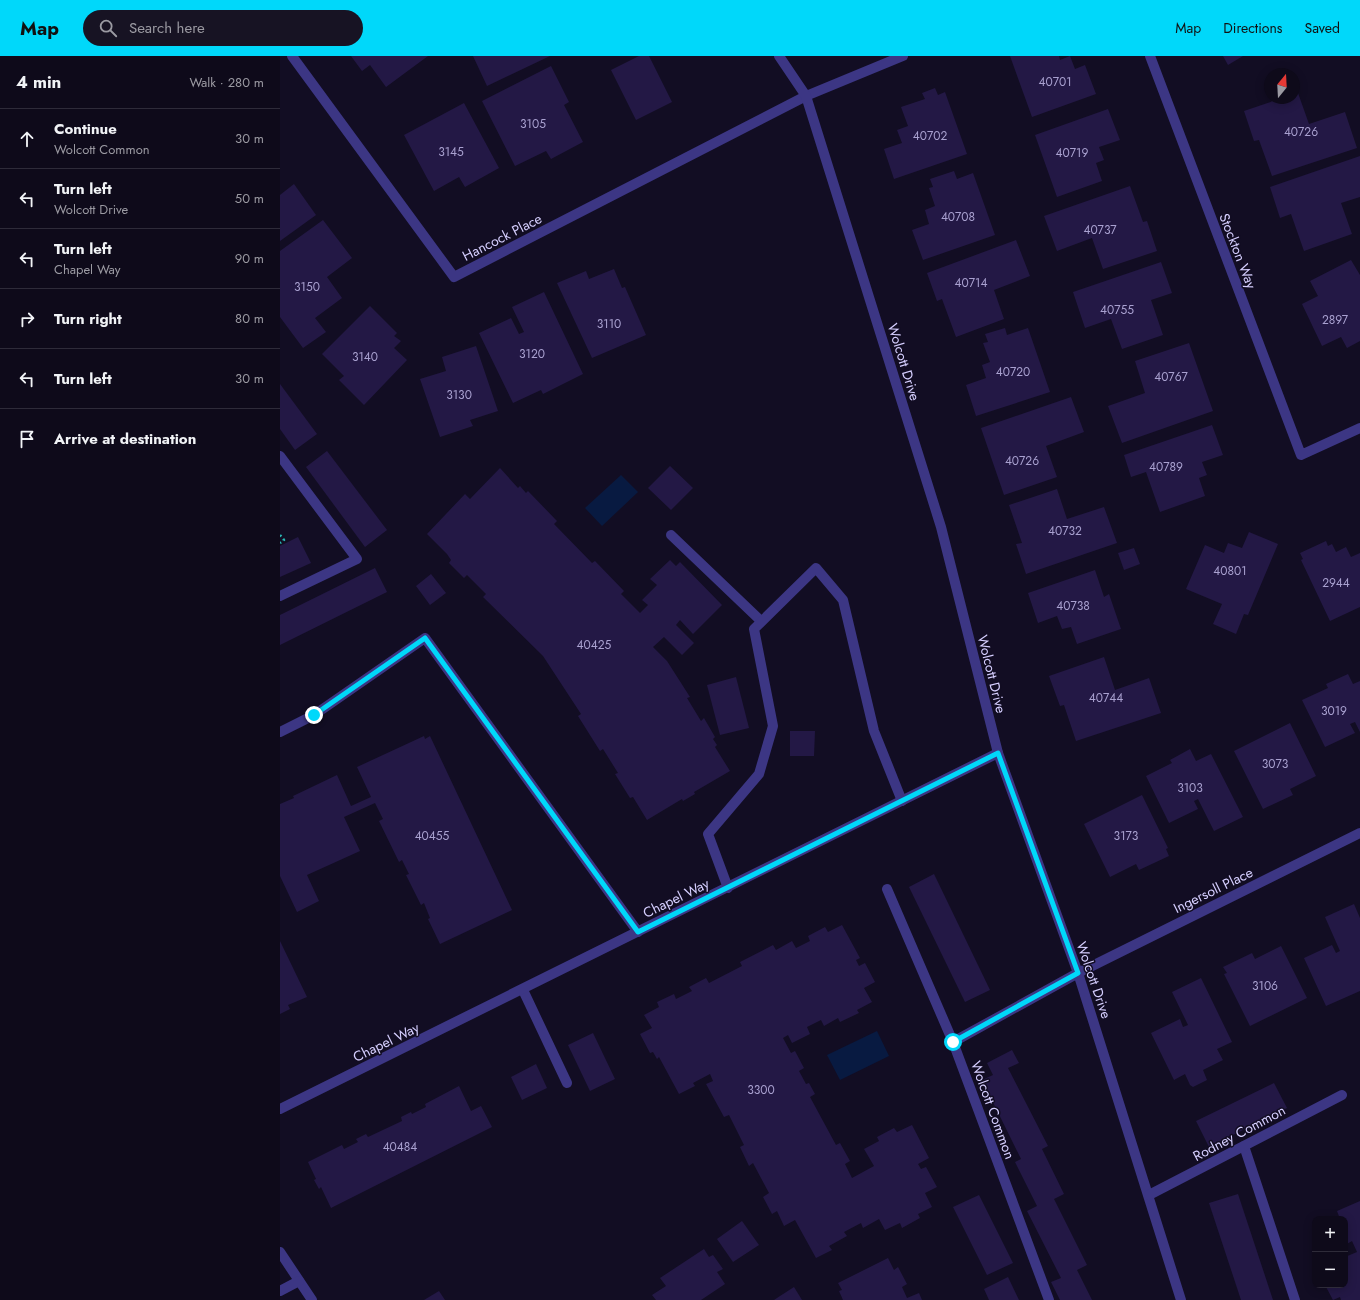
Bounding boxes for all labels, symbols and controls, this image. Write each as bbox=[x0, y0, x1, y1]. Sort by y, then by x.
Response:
search box bbox=[83, 10, 363, 46]
text: Map bbox=[20, 15, 59, 42]
icon: search bbox=[97, 17, 119, 39]
text: Search here bbox=[129, 17, 205, 39]
text: Map bbox=[1175, 18, 1201, 38]
text: Directions bbox=[1223, 18, 1283, 38]
text: Saved bbox=[1305, 18, 1340, 38]
north arrow bbox=[1264, 68, 1300, 104]
text: 4 min bbox=[16, 70, 61, 94]
text: Walk · 280 m bbox=[189, 73, 264, 92]
house number: 40701 bbox=[1038, 73, 1072, 91]
house number: 3105 bbox=[520, 115, 546, 133]
text: Continue bbox=[54, 118, 117, 140]
house number: 40726 bbox=[1284, 123, 1318, 141]
house number: 40702 bbox=[913, 127, 947, 145]
icon: ahead bbox=[16, 128, 38, 150]
text: 30 m bbox=[235, 129, 264, 148]
text: Wolcott Common bbox=[54, 140, 150, 159]
house number: 3145 bbox=[438, 143, 464, 161]
house number: 40719 bbox=[1056, 144, 1088, 162]
text: Turn left bbox=[54, 178, 112, 200]
icon: left bbox=[16, 188, 38, 210]
text: 50 m bbox=[235, 189, 264, 208]
text: Wolcott Drive bbox=[54, 200, 128, 219]
street label: Hancock Place bbox=[459, 208, 545, 266]
house number: 40708 bbox=[941, 208, 975, 226]
street label: Stockton Way bbox=[1214, 210, 1262, 292]
house number: 40737 bbox=[1083, 221, 1117, 239]
text: Turn left bbox=[54, 238, 112, 260]
icon: left bbox=[16, 248, 38, 270]
text: 90 m bbox=[235, 249, 264, 268]
text: Chapel Way bbox=[54, 260, 120, 279]
house number: 40714 bbox=[955, 274, 987, 292]
house number: 3150 bbox=[294, 278, 320, 296]
house number: 40755 bbox=[1100, 301, 1134, 319]
icon: right bbox=[16, 308, 38, 330]
text: Turn right bbox=[54, 308, 122, 330]
text: 80 m bbox=[235, 309, 264, 328]
house number: 2897 bbox=[1322, 311, 1349, 329]
house number: 3110 bbox=[597, 315, 621, 333]
street label: Wolcott Drive bbox=[883, 321, 925, 403]
house number: 3120 bbox=[519, 345, 545, 363]
house number: 3140 bbox=[352, 348, 378, 366]
house number: 40720 bbox=[996, 363, 1030, 381]
icon: left bbox=[16, 368, 38, 390]
text: Turn left bbox=[54, 368, 112, 390]
house number: 40767 bbox=[1154, 368, 1189, 386]
text: 30 m bbox=[235, 369, 264, 388]
house number: 3130 bbox=[446, 386, 472, 404]
icon: arrive bbox=[16, 428, 38, 450]
text: Arrive at destination bbox=[54, 428, 196, 450]
house number: 40726 bbox=[1005, 452, 1039, 470]
house number: 40789 bbox=[1149, 458, 1183, 476]
house number: 40732 bbox=[1048, 522, 1082, 540]
house number: 40801 bbox=[1213, 562, 1247, 580]
house number: 2944 bbox=[1322, 574, 1350, 592]
house number: 40738 bbox=[1056, 597, 1090, 615]
street label: Wolcott Drive bbox=[973, 633, 1011, 715]
house number: 40425 bbox=[577, 636, 612, 654]
house number: 40744 bbox=[1089, 689, 1123, 707]
house number: 3019 bbox=[1321, 702, 1347, 720]
route end bbox=[305, 706, 323, 724]
house number: 3073 bbox=[1262, 755, 1289, 773]
house number: 3103 bbox=[1177, 779, 1203, 797]
house number: 40455 bbox=[415, 827, 450, 845]
house number: 3173 bbox=[1114, 827, 1139, 845]
street label: Ingersoll Place bbox=[1170, 862, 1256, 918]
street label: Chapel Way bbox=[639, 873, 713, 923]
street label: Wolcott Drive bbox=[1072, 939, 1116, 1021]
house number: 3106 bbox=[1252, 977, 1278, 995]
street label: Chapel Way bbox=[349, 1017, 423, 1067]
route start bbox=[944, 1033, 962, 1051]
street label: Wolcott Common bbox=[966, 1058, 1020, 1162]
house number: 3300 bbox=[747, 1081, 775, 1099]
street label: Rodney Common bbox=[1189, 1100, 1289, 1166]
house number: 40484 bbox=[383, 1138, 417, 1156]
map controls bbox=[1312, 1216, 1348, 1288]
button: + bbox=[1312, 1216, 1348, 1252]
button: − bbox=[1312, 1252, 1348, 1288]

